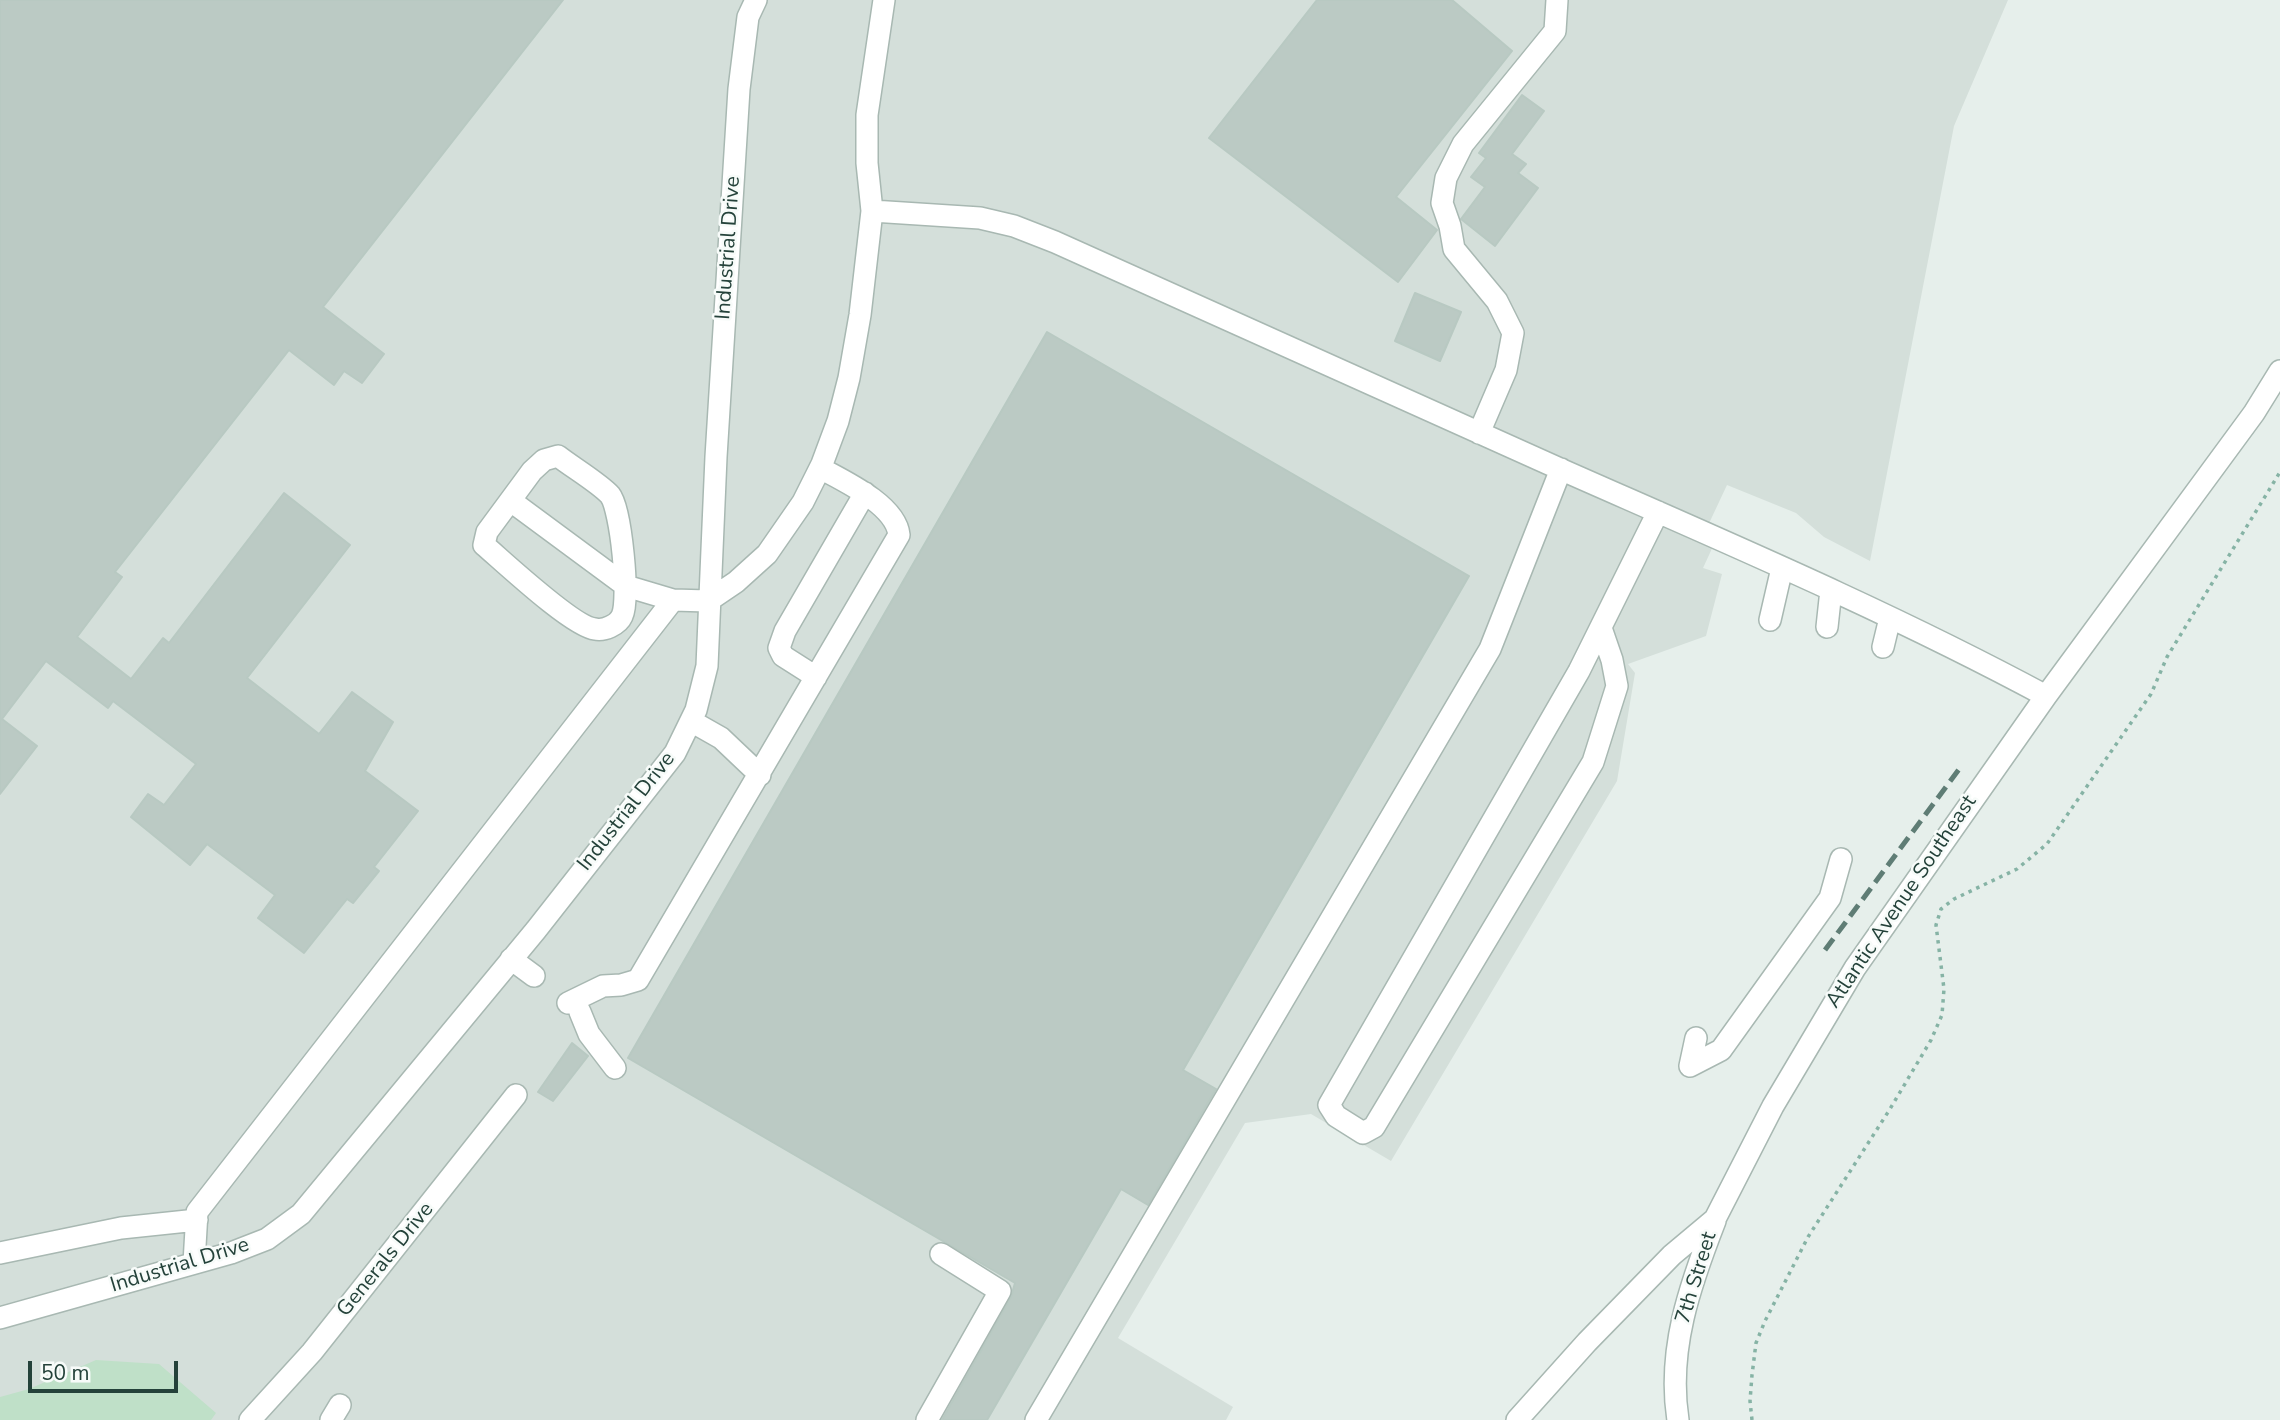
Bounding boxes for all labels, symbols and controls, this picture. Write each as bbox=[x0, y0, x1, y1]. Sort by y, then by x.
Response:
street label: Industrial Drive bbox=[711, 175, 747, 321]
street label: Industrial Drive bbox=[573, 748, 681, 876]
street label: Atlantic Avenue Southeast bbox=[1821, 791, 1983, 1013]
street label: Generals Drive bbox=[332, 1198, 440, 1322]
street label: 7th Street bbox=[1671, 1229, 1723, 1327]
street label: Industrial Drive bbox=[108, 1233, 252, 1299]
scale bar bbox=[32, 1346, 182, 1390]
text: 50 m bbox=[41, 1359, 90, 1387]

